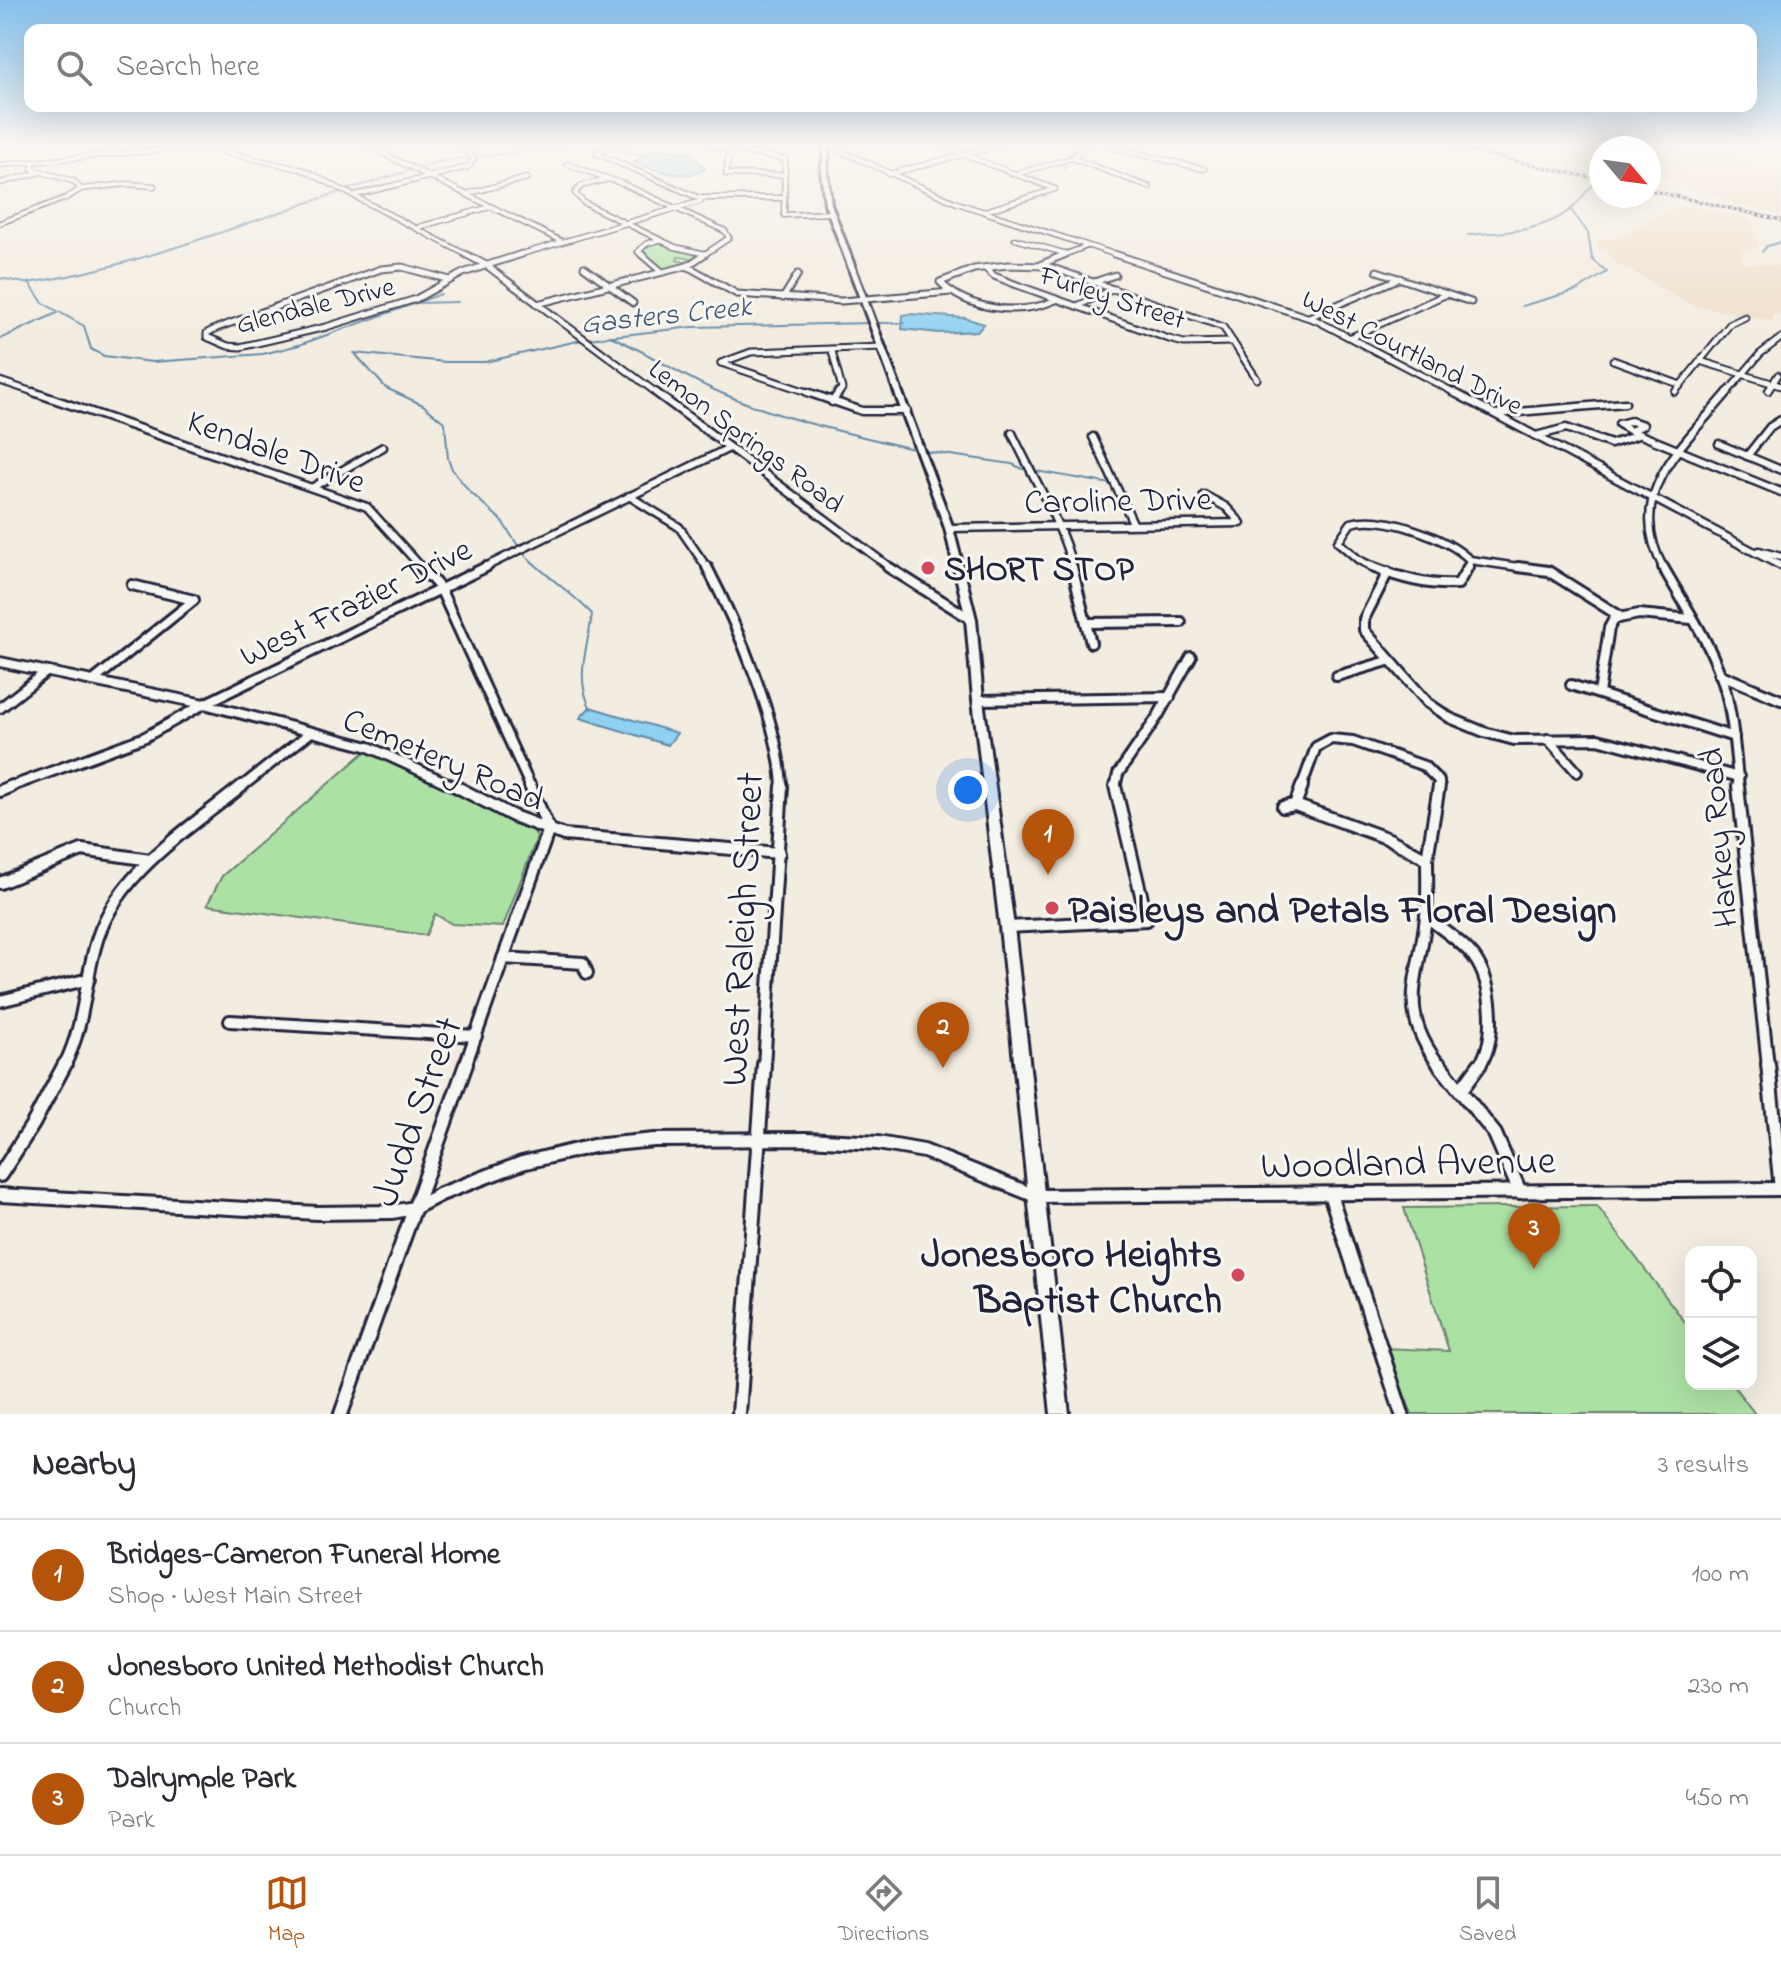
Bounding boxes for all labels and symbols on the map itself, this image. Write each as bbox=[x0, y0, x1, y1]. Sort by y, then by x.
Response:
north arrow bbox=[1589, 136, 1661, 208]
street label: Furley Street bbox=[1033, 256, 1190, 342]
street label: Glendale Drive bbox=[232, 268, 400, 347]
street label: West Courtland Drive bbox=[1294, 281, 1530, 428]
water label: Gasters Creek bbox=[579, 286, 756, 348]
street label: Lemon Springs Road bbox=[639, 351, 851, 525]
street label: Kendale Drive bbox=[180, 398, 372, 509]
street label: Caroline Drive bbox=[1024, 476, 1213, 530]
street label: West Frazier Drive bbox=[232, 526, 482, 682]
place label: SHORT STOP bbox=[944, 547, 1134, 597]
marker: SHORT STOP bbox=[919, 559, 937, 577]
street label: Cemetery Road bbox=[334, 697, 551, 827]
street label: Harkey Road bbox=[1688, 746, 1754, 930]
your location bbox=[948, 770, 988, 810]
street label: West Raleigh Street bbox=[707, 771, 782, 1088]
pin: 1 bbox=[1022, 809, 1074, 875]
place label: Paisleys and Petals Floral Design bbox=[1068, 883, 1616, 942]
marker: Paisleys and Petals Floral Design bbox=[1043, 899, 1061, 917]
pin: 2 bbox=[917, 1002, 969, 1068]
street label: Judd Street bbox=[358, 1009, 481, 1216]
street label: Woodland Avenue bbox=[1260, 1133, 1556, 1198]
pin: 3 bbox=[1508, 1203, 1560, 1269]
place label: Jonesboro Heights Baptist Church bbox=[921, 1227, 1222, 1332]
marker: Jonesboro Heights Baptist Church bbox=[1229, 1266, 1247, 1284]

